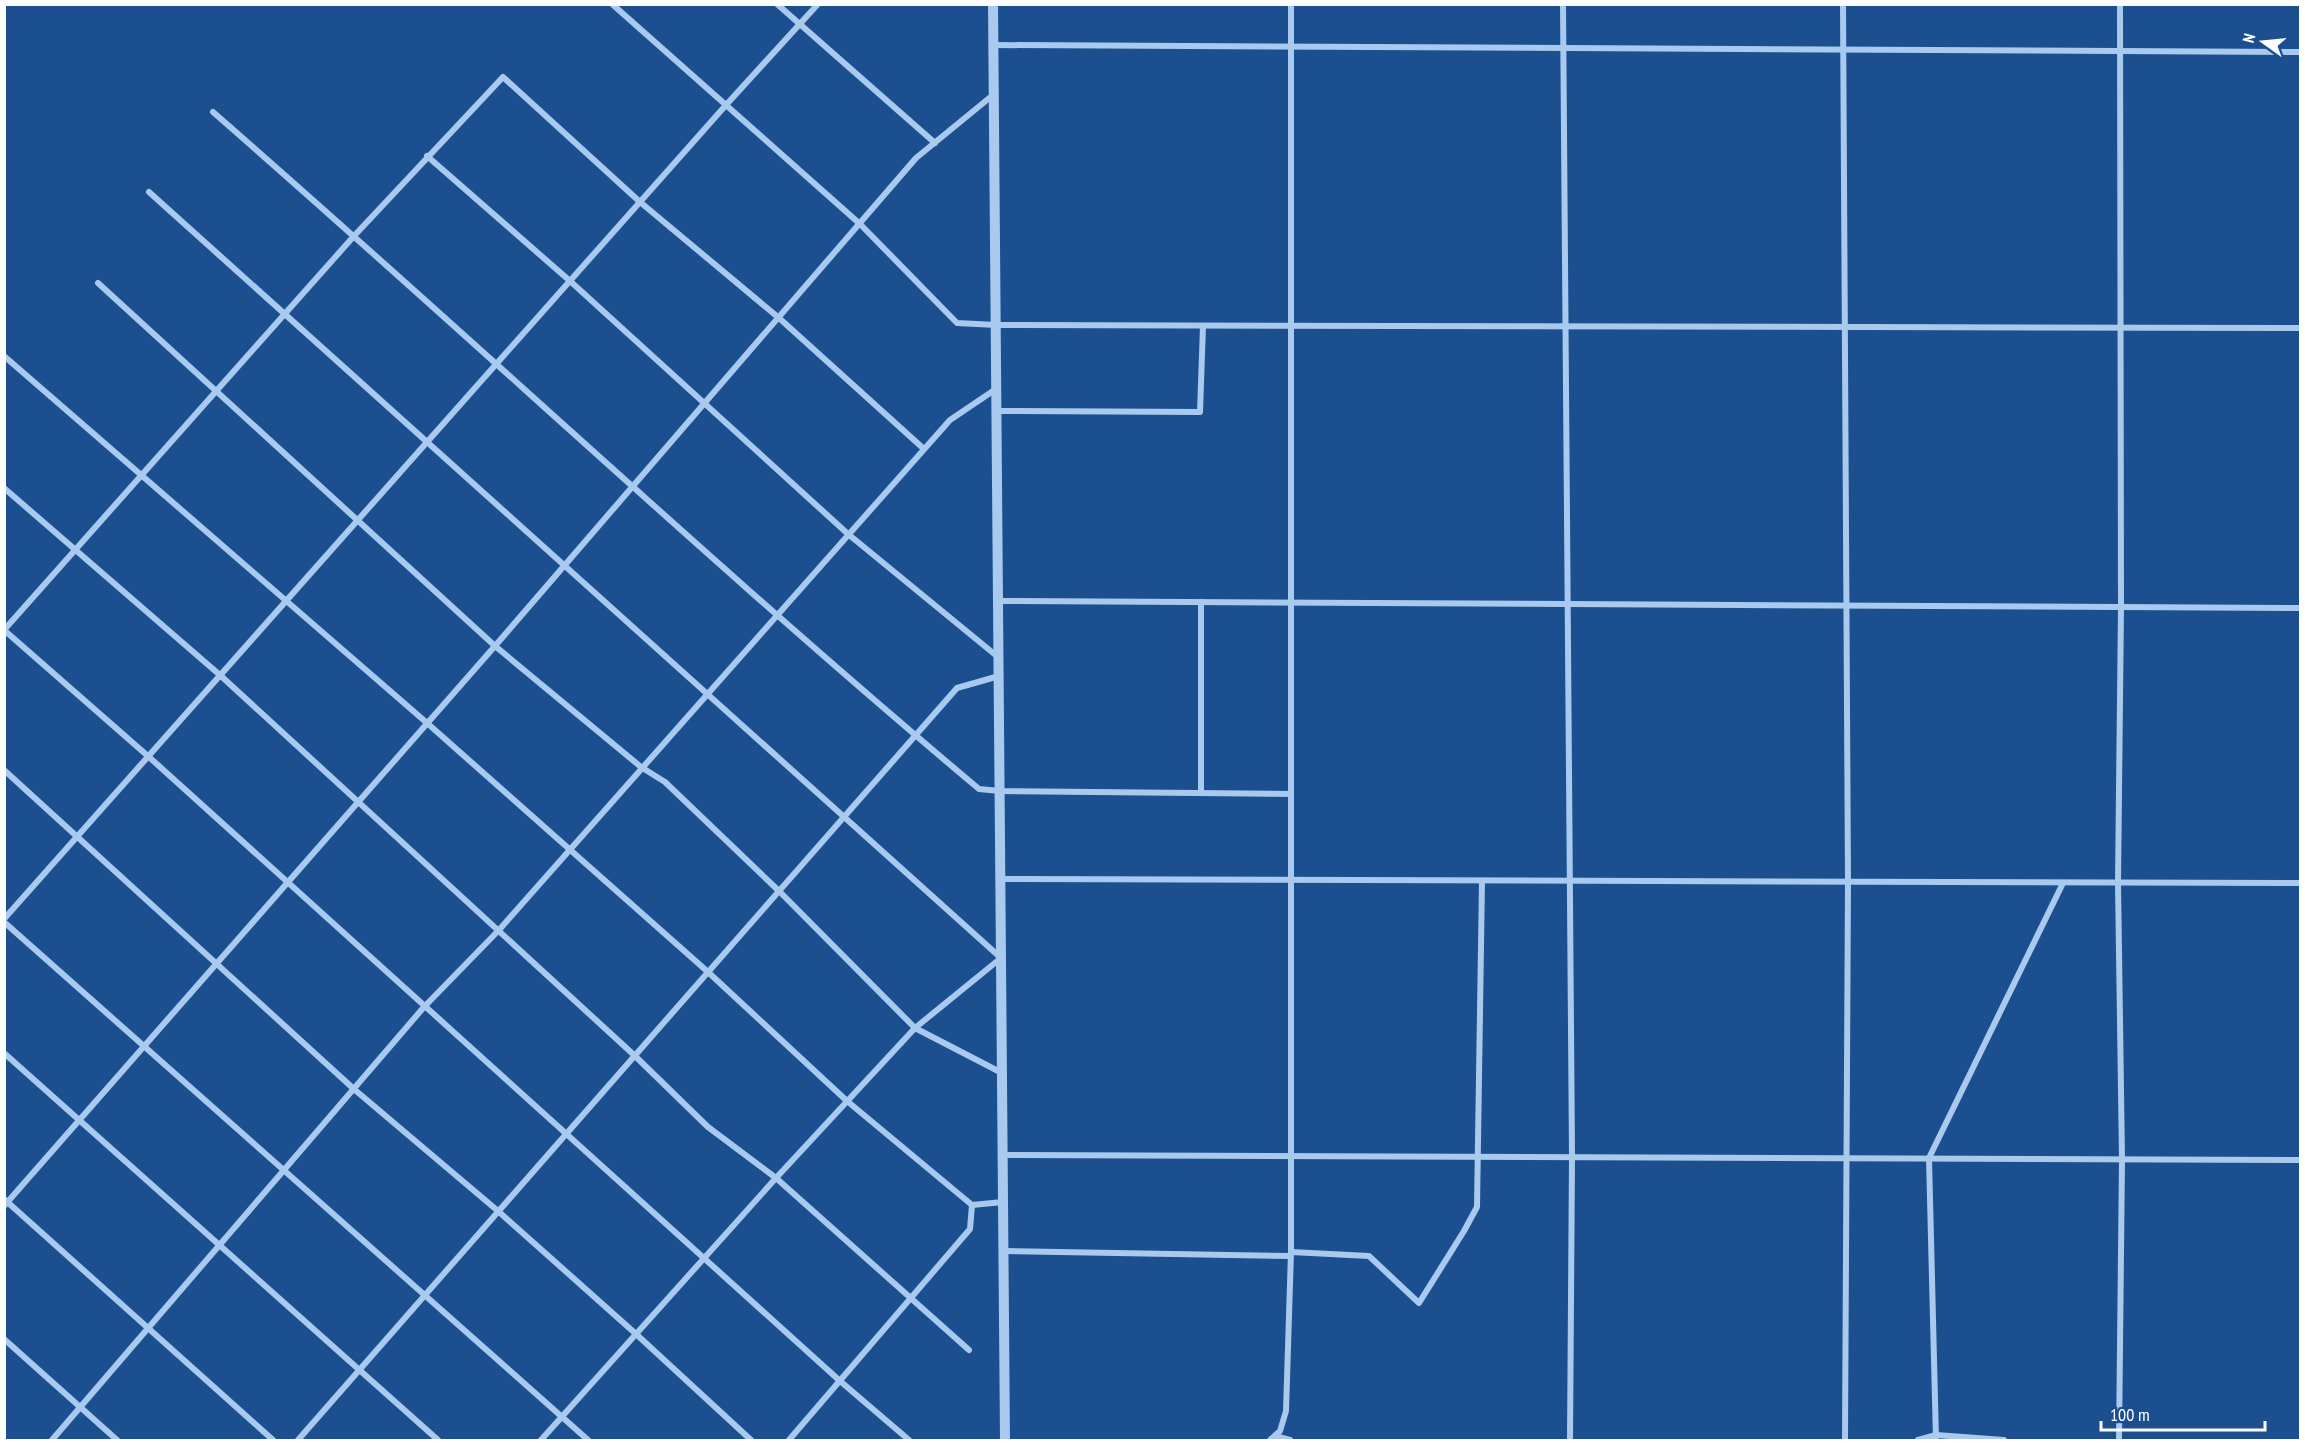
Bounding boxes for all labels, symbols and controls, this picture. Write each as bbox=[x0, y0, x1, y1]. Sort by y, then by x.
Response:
north arrow bbox=[2233, 12, 2293, 72]
text: N bbox=[2238, 31, 2259, 45]
scale bar bbox=[2101, 1394, 2264, 1432]
text: 100 m bbox=[2110, 1403, 2150, 1426]

